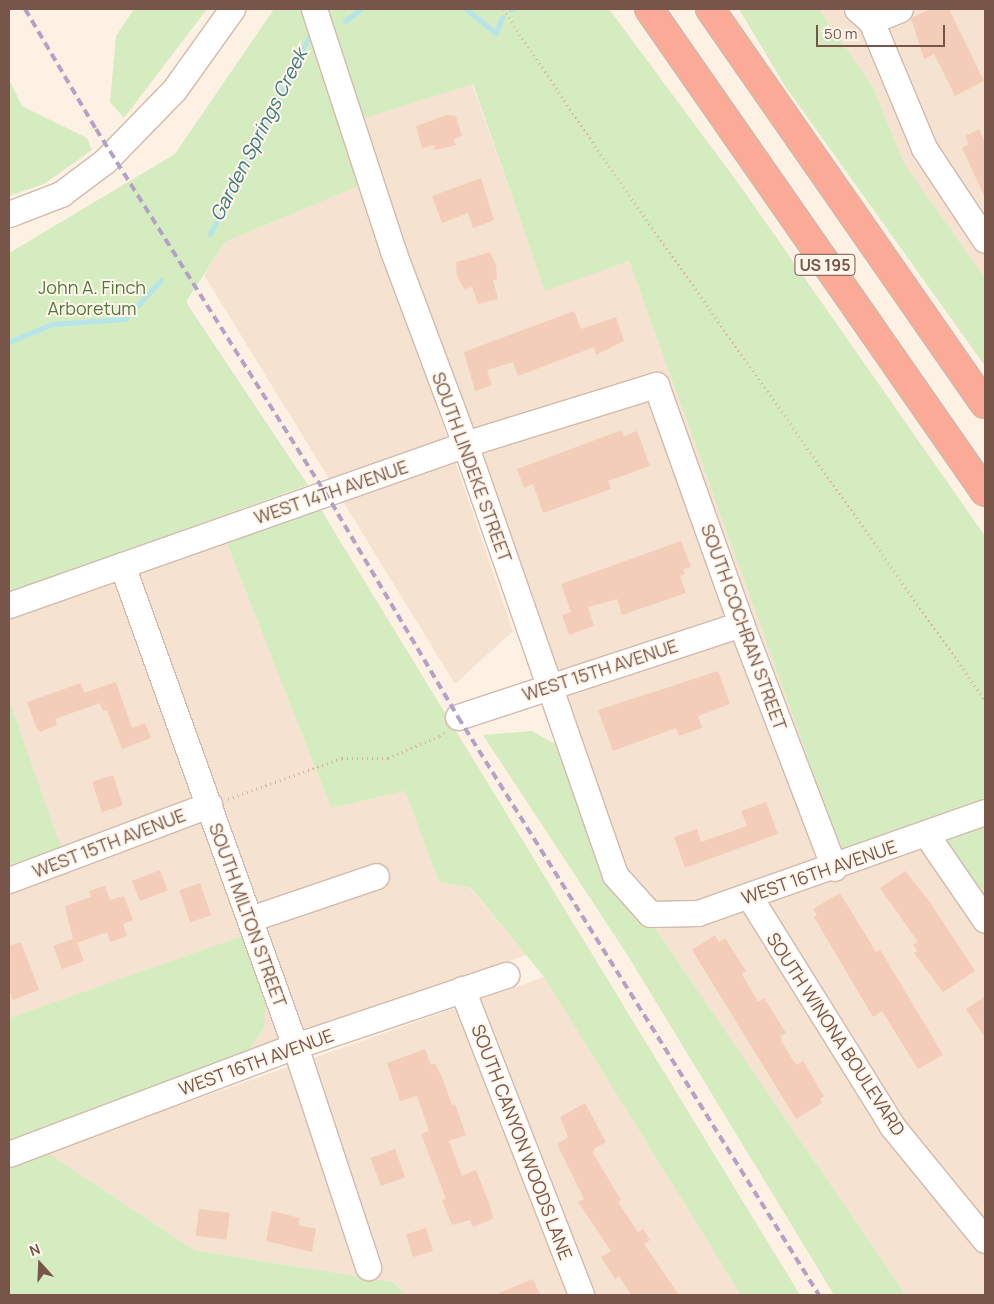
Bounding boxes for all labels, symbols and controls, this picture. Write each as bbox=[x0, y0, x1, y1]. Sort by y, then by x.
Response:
scale bar bbox=[819, 15, 948, 47]
text: 50 m bbox=[824, 23, 858, 44]
water label: Garden Springs Creek bbox=[206, 45, 312, 225]
road number: US 195 bbox=[794, 252, 856, 278]
park label: John A. Finch Arboretum bbox=[38, 277, 146, 320]
street label: SOUTH LINDEKE STREET bbox=[428, 369, 516, 565]
street label: WEST 14TH AVENUE bbox=[251, 455, 411, 529]
street label: SOUTH COCHRAN STREET bbox=[697, 521, 791, 733]
street label: WEST 15TH AVENUE bbox=[519, 635, 681, 705]
street label: WEST 15TH AVENUE bbox=[29, 804, 189, 882]
street label: SOUTH MILTON STREET bbox=[205, 820, 291, 1010]
street label: WEST 16TH AVENUE bbox=[738, 835, 900, 909]
street label: SOUTH WINONA BOULEVARD bbox=[762, 928, 910, 1140]
street label: SOUTH CANYON WOODS LANE bbox=[467, 1021, 577, 1263]
street label: WEST 16TH AVENUE bbox=[176, 1024, 336, 1100]
north arrow bbox=[15, 1239, 65, 1289]
text: N bbox=[27, 1239, 43, 1260]

